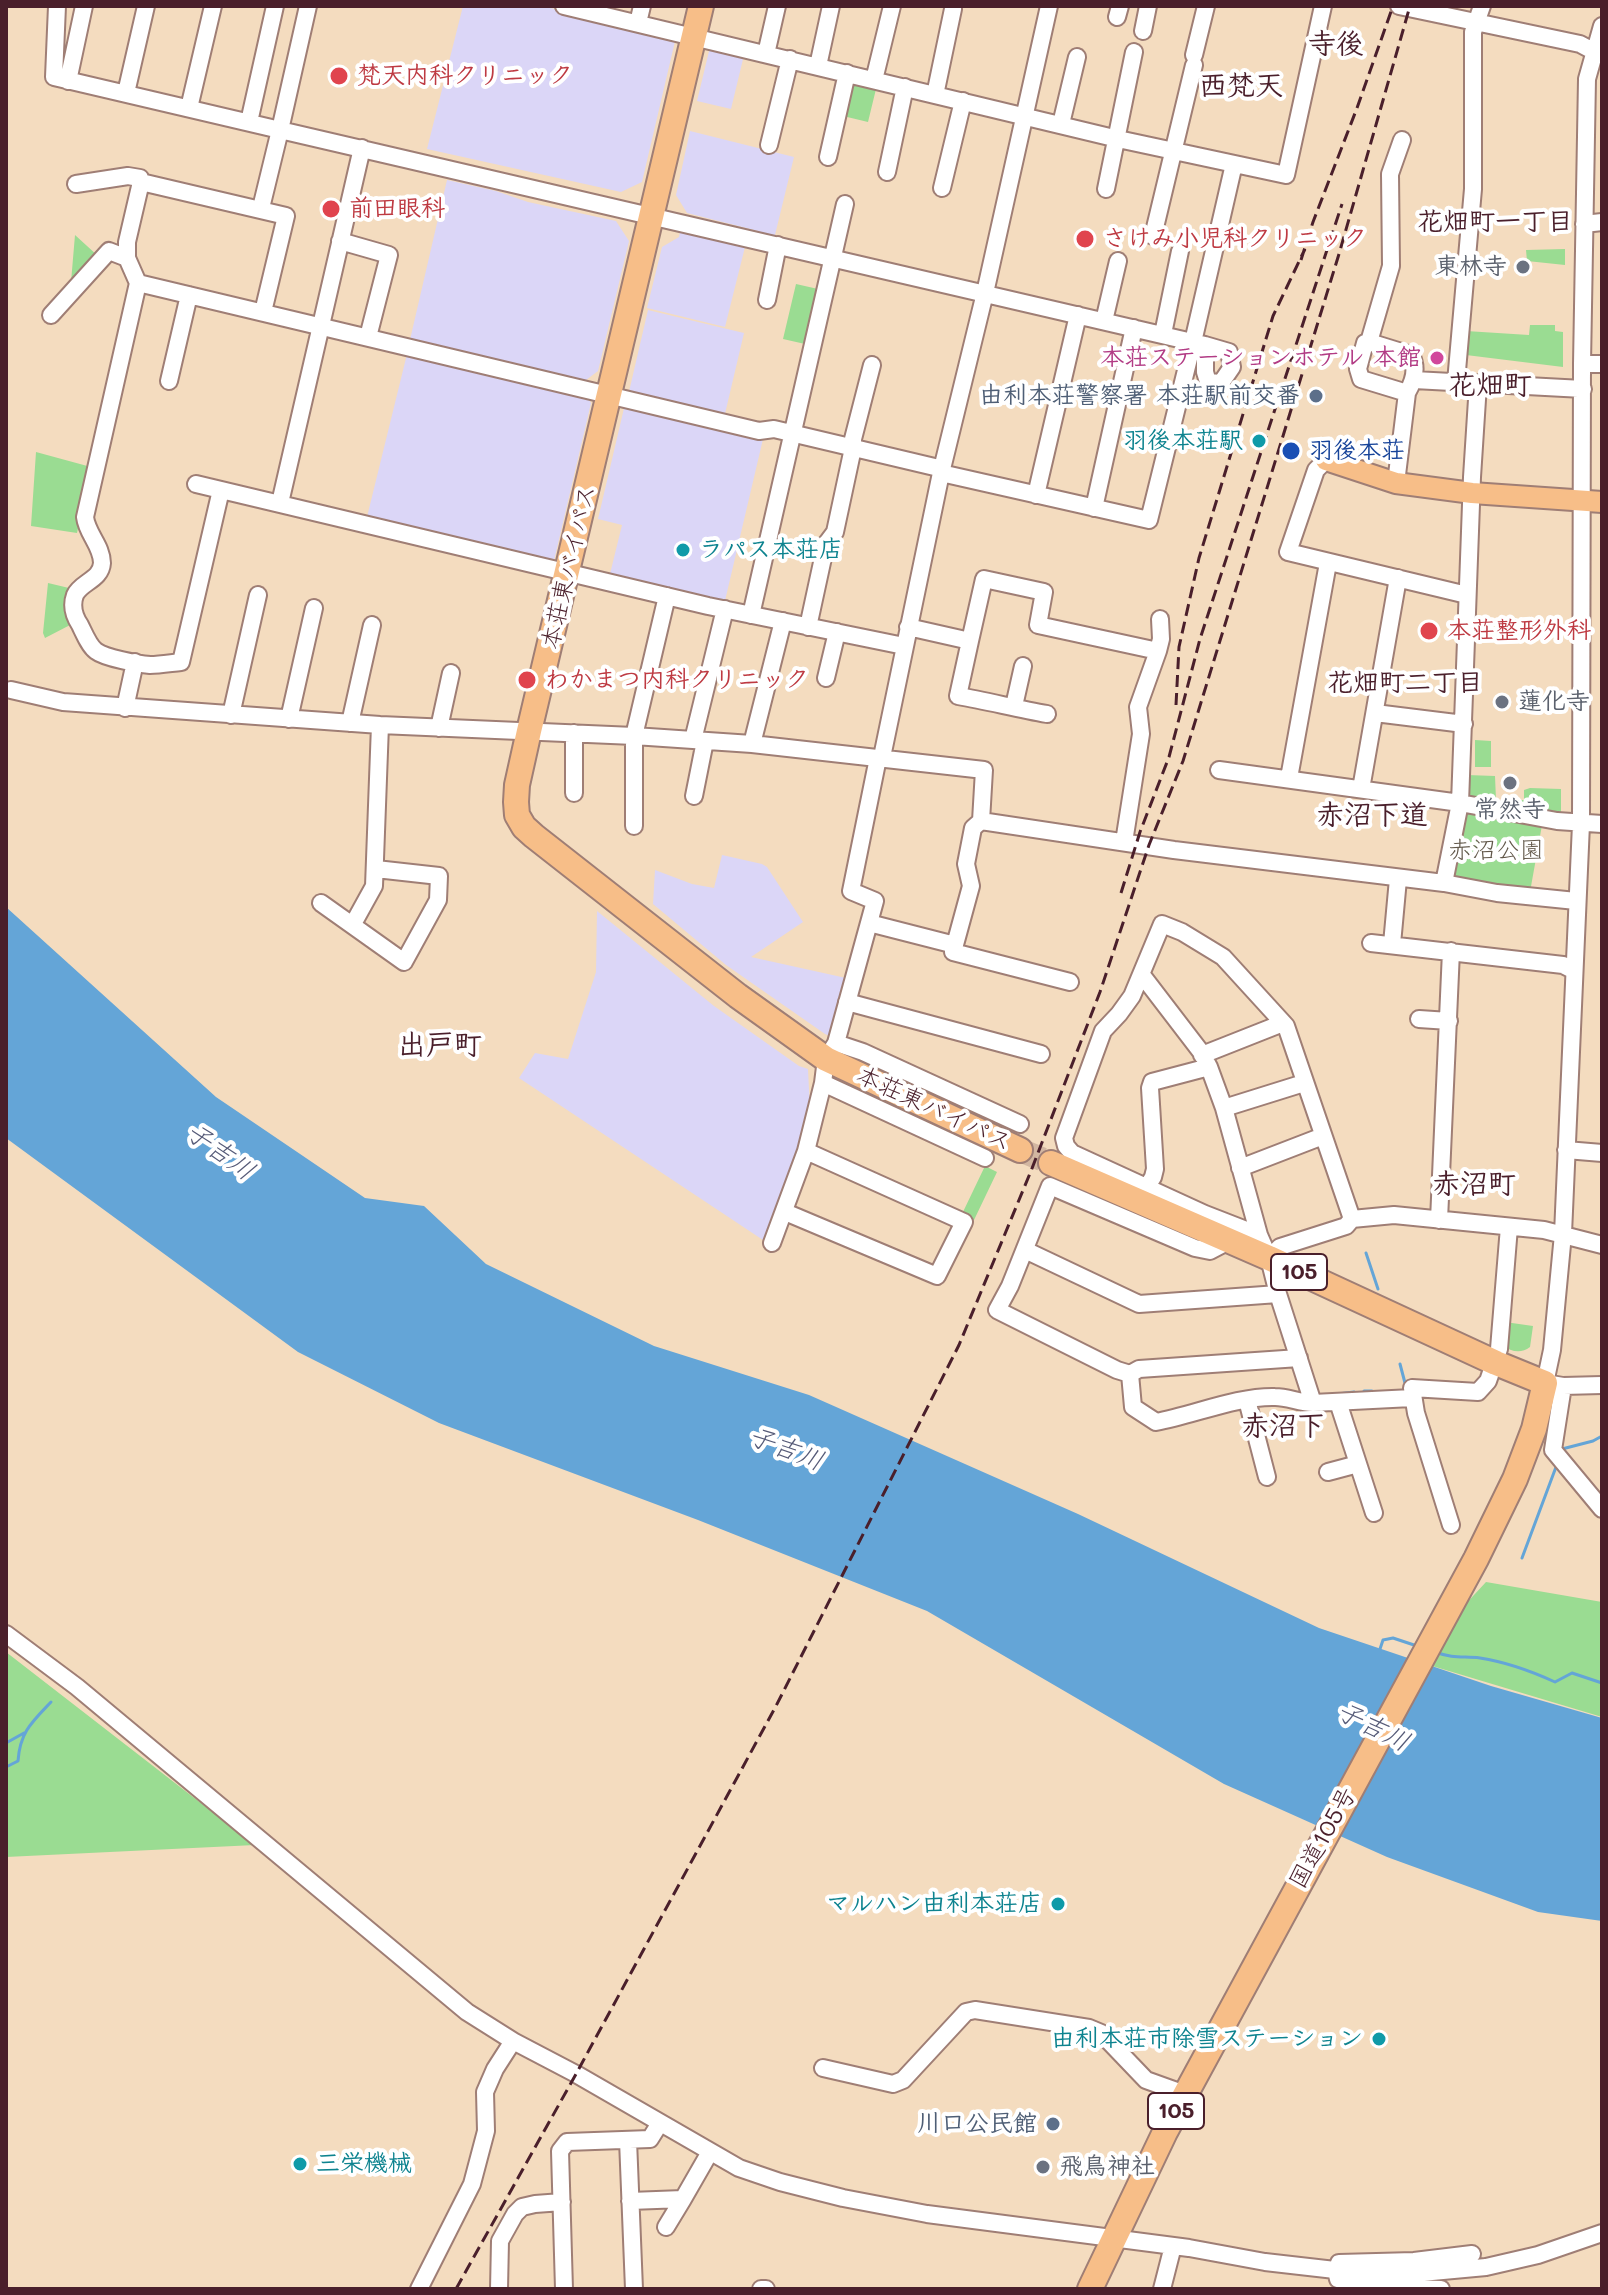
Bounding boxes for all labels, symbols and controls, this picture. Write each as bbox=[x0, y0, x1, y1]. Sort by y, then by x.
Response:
district label: 寺後 bbox=[1308, 27, 1364, 61]
place label: 梵天内科クリニック bbox=[357, 62, 573, 90]
marker: 梵天内科クリニック bbox=[328, 65, 350, 87]
district label: 西梵天 bbox=[1199, 69, 1283, 103]
place label: 前田眼科 bbox=[349, 195, 445, 223]
marker: 前田眼科 bbox=[320, 198, 342, 220]
district label: 花畑町一丁目 bbox=[1417, 206, 1573, 238]
place label: さけみ小児科クリニック bbox=[1103, 225, 1367, 253]
marker: さけみ小児科クリニック bbox=[1074, 228, 1096, 250]
place label: 東林寺 bbox=[1435, 253, 1507, 281]
marker: 東林寺 bbox=[1514, 258, 1532, 276]
place label: 本荘ステーションホテル 本館 bbox=[1100, 344, 1421, 372]
marker: 本荘ステーションホテル 本館 bbox=[1428, 349, 1446, 367]
district label: 花畑町 bbox=[1448, 368, 1532, 402]
place label: 由利本荘警察署 本荘駅前交番 bbox=[979, 382, 1300, 410]
marker: 由利本荘警察署 本荘駅前交番 bbox=[1307, 387, 1325, 405]
place label: 羽後本荘駅 bbox=[1123, 427, 1243, 455]
marker: 羽後本荘駅 bbox=[1250, 432, 1268, 450]
place label: 羽後本荘 bbox=[1309, 437, 1405, 465]
marker: 羽後本荘 bbox=[1280, 440, 1302, 462]
street label: 本荘東バイパス bbox=[536, 482, 602, 652]
place label: ラパス本荘店 bbox=[699, 536, 843, 564]
marker: ラパス本荘店 bbox=[674, 541, 692, 559]
place label: 本荘整形外科 bbox=[1447, 617, 1591, 645]
marker: 本荘整形外科 bbox=[1418, 620, 1440, 642]
place label: わかまつ内科クリニック bbox=[545, 666, 809, 694]
district label: 花畑町二丁目 bbox=[1327, 667, 1483, 699]
marker: わかまつ内科クリニック bbox=[516, 669, 538, 691]
place label: 蓮化寺 bbox=[1518, 688, 1590, 716]
marker: 蓮化寺 bbox=[1493, 693, 1511, 711]
marker: 常然寺 bbox=[1501, 774, 1519, 792]
place label: 常然寺 bbox=[1474, 796, 1546, 824]
district label: 赤沼下道 bbox=[1316, 798, 1428, 832]
park label: 赤沼公園 bbox=[1448, 837, 1544, 865]
district label: 出戸町 bbox=[398, 1028, 482, 1062]
street label: 本荘東バイパス bbox=[852, 1060, 1016, 1158]
water label: 子吉川 bbox=[179, 1116, 261, 1188]
district label: 赤沼町 bbox=[1432, 1167, 1516, 1201]
road number: 105 bbox=[1271, 1254, 1327, 1290]
district label: 赤沼下 bbox=[1241, 1409, 1325, 1443]
water label: 子吉川 bbox=[744, 1420, 828, 1478]
water label: 子吉川 bbox=[1331, 1695, 1415, 1759]
street label: 国道105号 bbox=[1283, 1782, 1363, 1894]
place label: マルハン由利本荘店 bbox=[826, 1890, 1042, 1918]
marker: マルハン由利本荘店 bbox=[1049, 1895, 1067, 1913]
place label: 由利本荘市除雪ステーション bbox=[1051, 2025, 1363, 2053]
marker: 由利本荘市除雪ステーション bbox=[1370, 2030, 1388, 2048]
road number: 105 bbox=[1148, 2093, 1204, 2129]
place label: 川口公民館 bbox=[917, 2110, 1037, 2138]
marker: 川口公民館 bbox=[1044, 2115, 1062, 2133]
place label: 三栄機械 bbox=[316, 2150, 412, 2178]
place label: 飛鳥神社 bbox=[1059, 2153, 1155, 2181]
marker: 三栄機械 bbox=[291, 2155, 309, 2173]
marker: 飛鳥神社 bbox=[1034, 2158, 1052, 2176]

